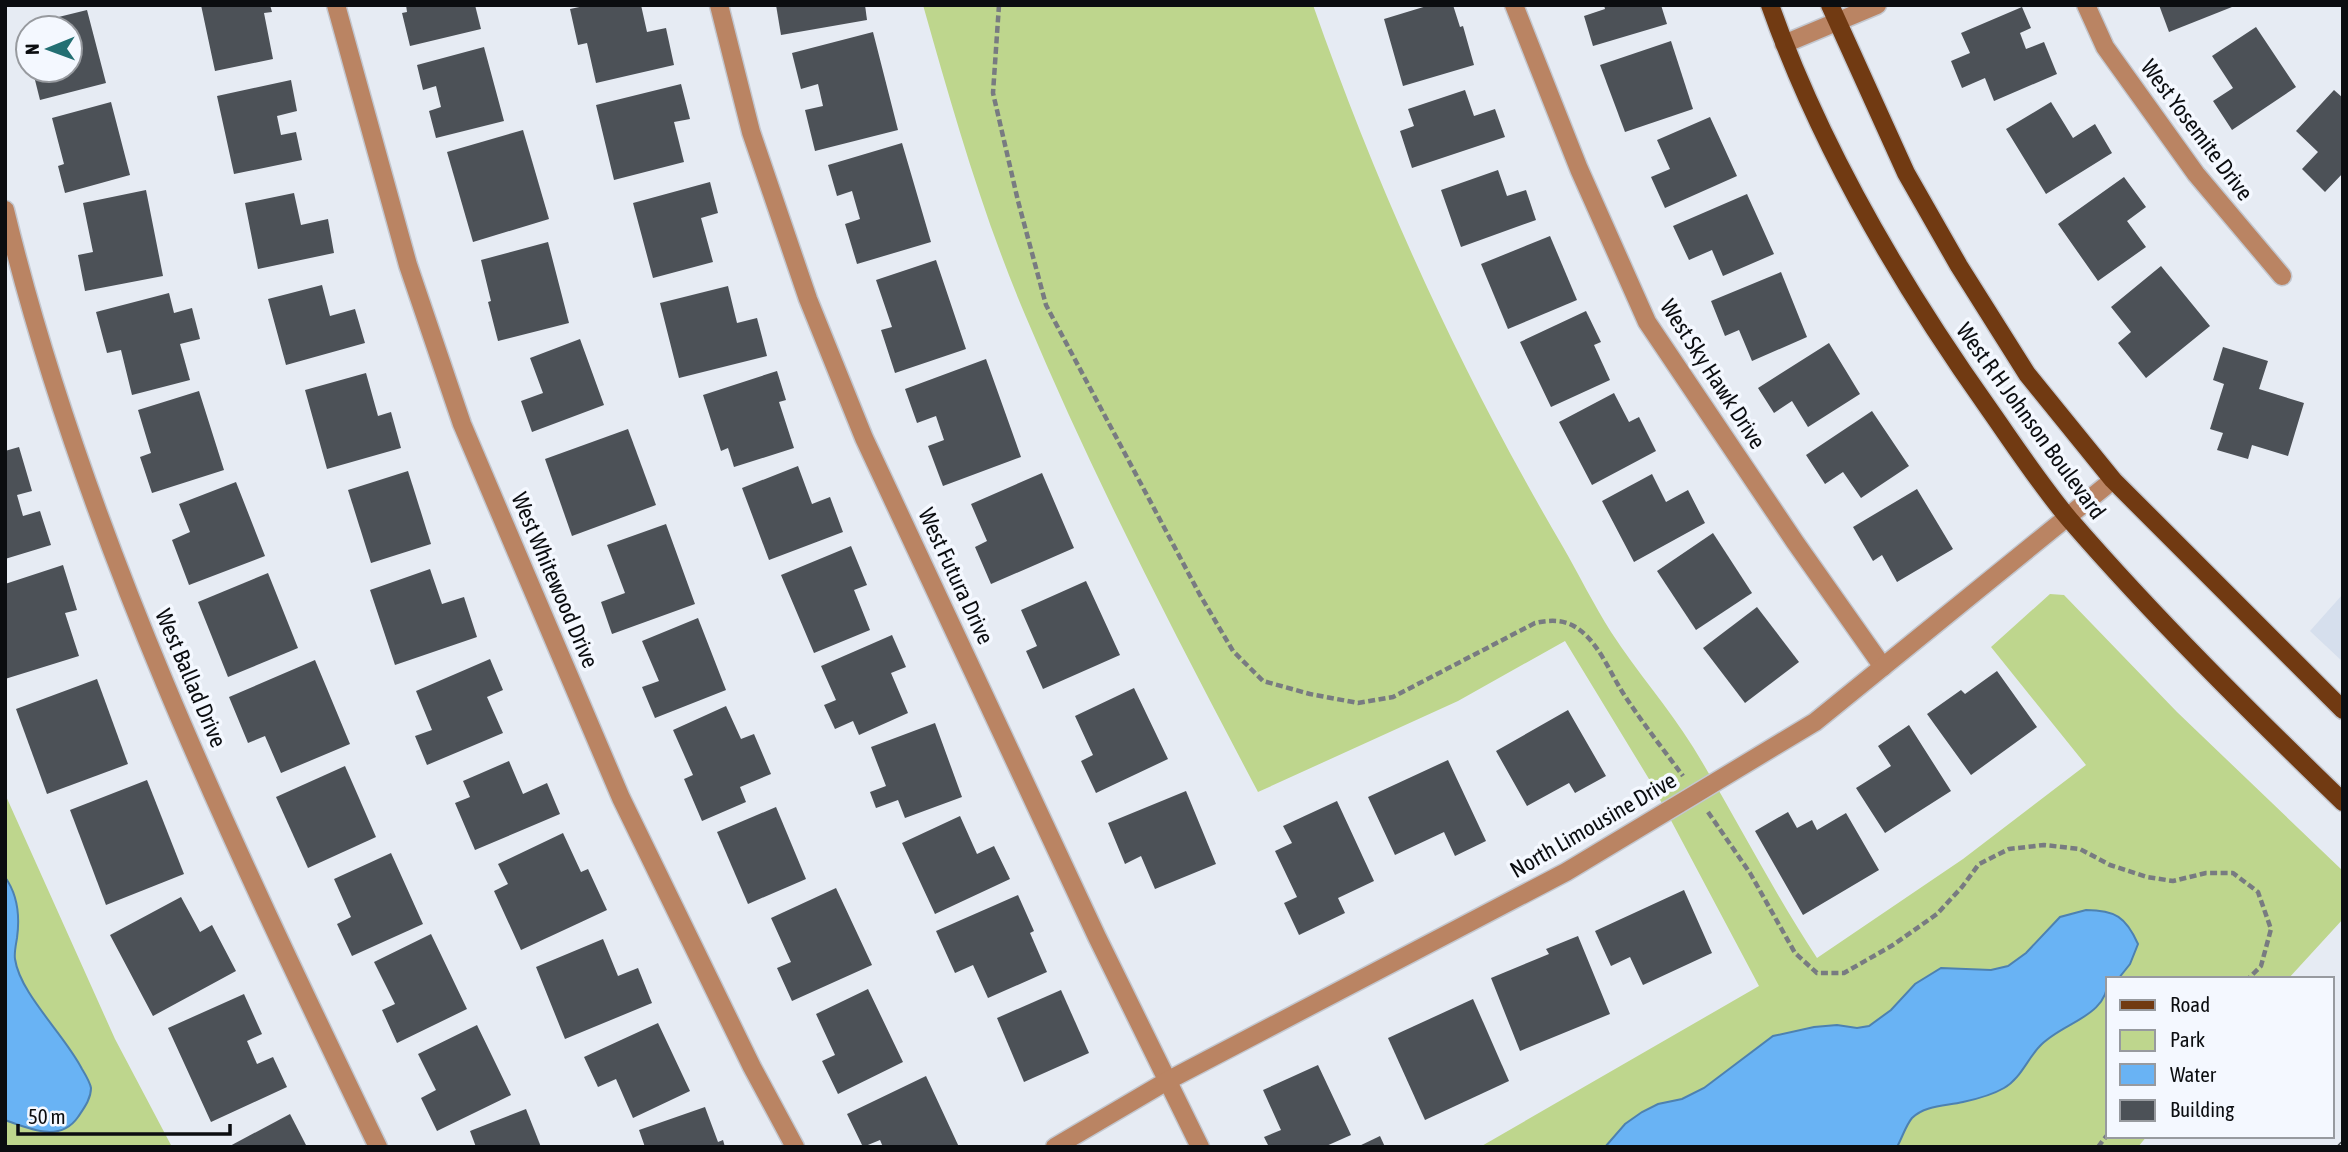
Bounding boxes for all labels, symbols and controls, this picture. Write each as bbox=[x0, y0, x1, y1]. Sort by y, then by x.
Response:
north arrow bbox=[14, 14, 84, 84]
text: N bbox=[21, 43, 43, 55]
street label: West Yosemite Drive bbox=[2136, 55, 2258, 205]
street label: West Sky Hawk Drive bbox=[1655, 295, 1771, 453]
street label: West R H Johnson Boulevard bbox=[1951, 318, 2111, 524]
street label: West Whitewood Drive bbox=[506, 488, 604, 672]
street label: West Futura Drive bbox=[913, 504, 999, 648]
street label: West Ballad Drive bbox=[150, 605, 232, 751]
street label: North Limousine Drive bbox=[1505, 767, 1681, 883]
legend bbox=[2106, 977, 2334, 1138]
text: Road bbox=[2170, 992, 2210, 1016]
text: Park bbox=[2170, 1027, 2205, 1051]
text: Water bbox=[2170, 1062, 2217, 1086]
scale bar bbox=[18, 1092, 229, 1136]
text: Building bbox=[2170, 1097, 2234, 1121]
text: 50 m bbox=[28, 1104, 66, 1128]

